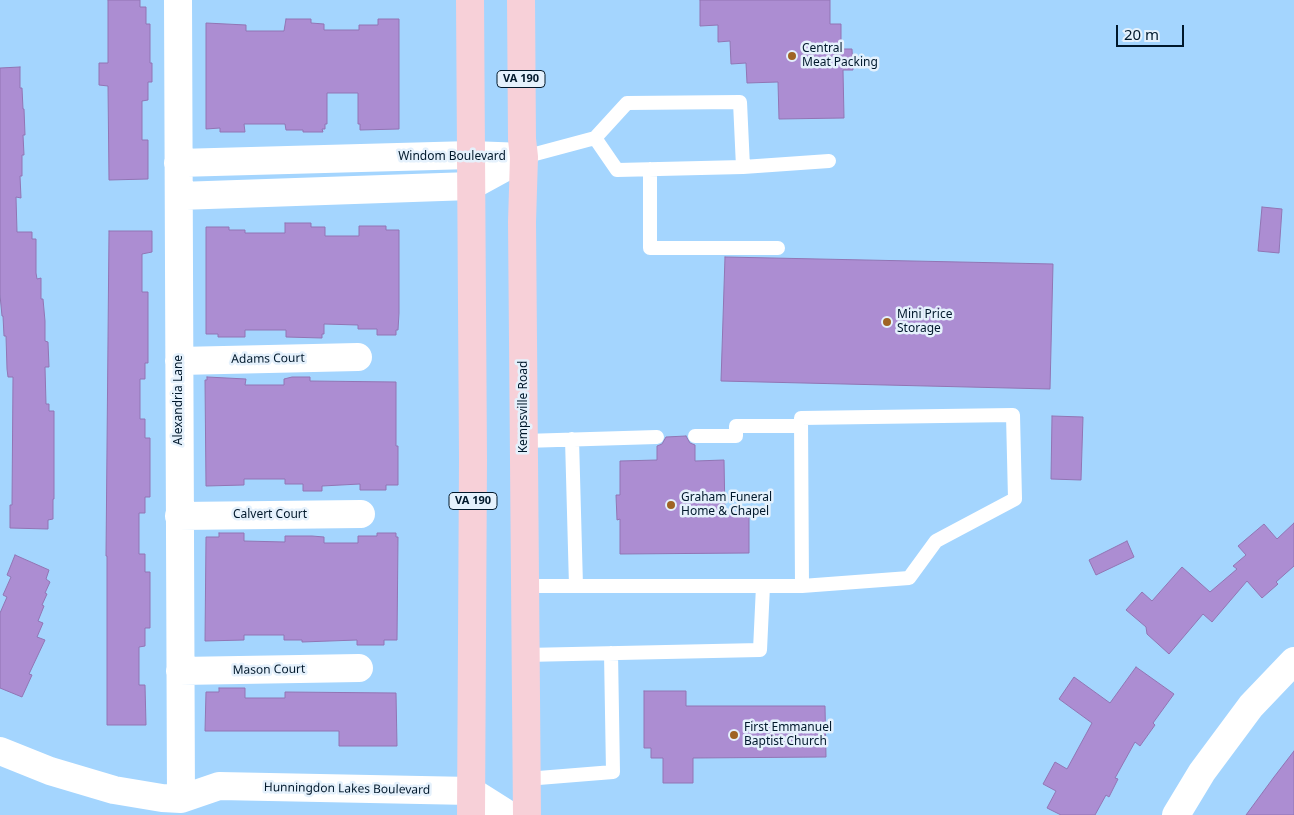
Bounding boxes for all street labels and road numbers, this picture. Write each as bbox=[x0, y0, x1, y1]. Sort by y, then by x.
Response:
road number: VA 190 bbox=[497, 70, 545, 88]
street label: Windom Boulevard bbox=[398, 150, 506, 164]
street label: Adams Court bbox=[231, 351, 305, 367]
street label: Alexandria Lane bbox=[172, 355, 186, 445]
street label: Kempsville Road bbox=[517, 361, 531, 453]
road number: VA 190 bbox=[449, 492, 497, 510]
street label: Calvert Court bbox=[233, 508, 307, 522]
street label: Mason Court bbox=[233, 662, 305, 678]
street label: Hunningdon Lakes Boulevard bbox=[264, 780, 430, 798]

